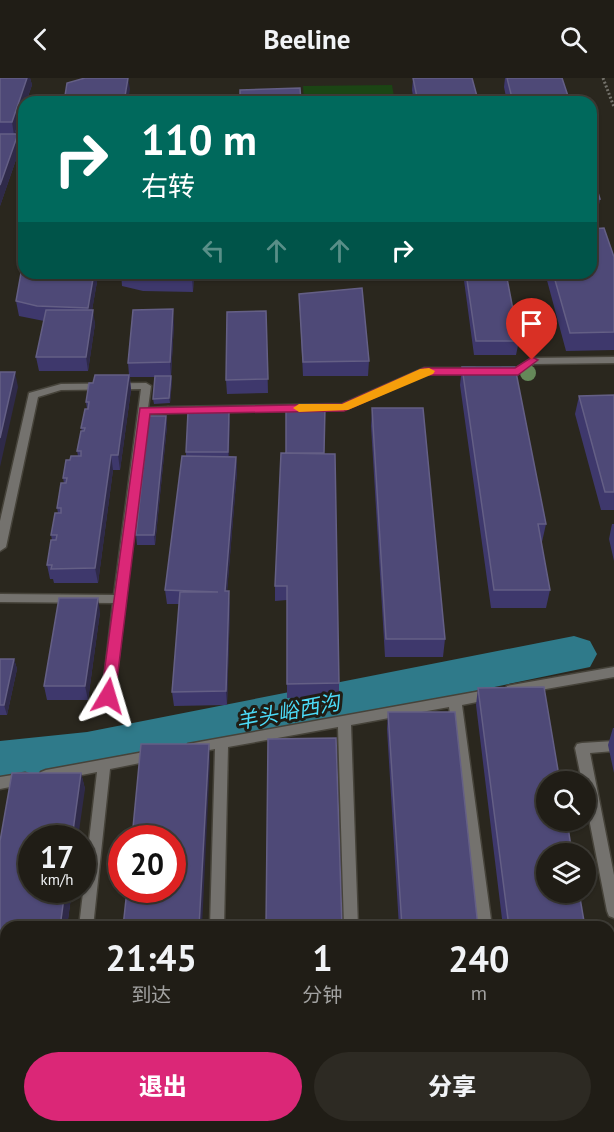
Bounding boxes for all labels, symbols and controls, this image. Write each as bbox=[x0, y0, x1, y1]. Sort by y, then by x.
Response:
text: Beeline bbox=[264, 22, 350, 56]
icon: back bbox=[24, 23, 57, 56]
icon: search bbox=[557, 23, 590, 56]
text: 110 m bbox=[141, 112, 257, 167]
icon: right bbox=[42, 120, 120, 198]
text: 右转 bbox=[141, 169, 195, 203]
icon: left bbox=[197, 234, 230, 267]
icon: ahead bbox=[260, 234, 293, 267]
icon: ahead bbox=[323, 234, 356, 267]
icon: right bbox=[386, 234, 419, 267]
pin bbox=[506, 298, 557, 360]
icon: arrive bbox=[515, 307, 548, 340]
position arrow bbox=[76, 664, 140, 728]
water label: 羊头峪西沟 bbox=[234, 688, 344, 735]
map controls bbox=[536, 771, 596, 903]
button: search bbox=[536, 771, 596, 831]
speed limit sign: 20 bbox=[108, 825, 186, 903]
text: 17 bbox=[40, 837, 74, 876]
button: layers bbox=[536, 843, 596, 903]
text: km/h bbox=[41, 870, 73, 889]
text: 21:45 bbox=[106, 934, 197, 981]
text: 1 bbox=[312, 934, 333, 981]
text: 240 bbox=[448, 935, 509, 982]
text: m bbox=[471, 980, 487, 1006]
text: 到达 bbox=[131, 982, 171, 1008]
text: 分钟 bbox=[303, 982, 343, 1008]
button: 退出 bbox=[24, 1052, 302, 1121]
button: 分享 bbox=[314, 1052, 591, 1121]

